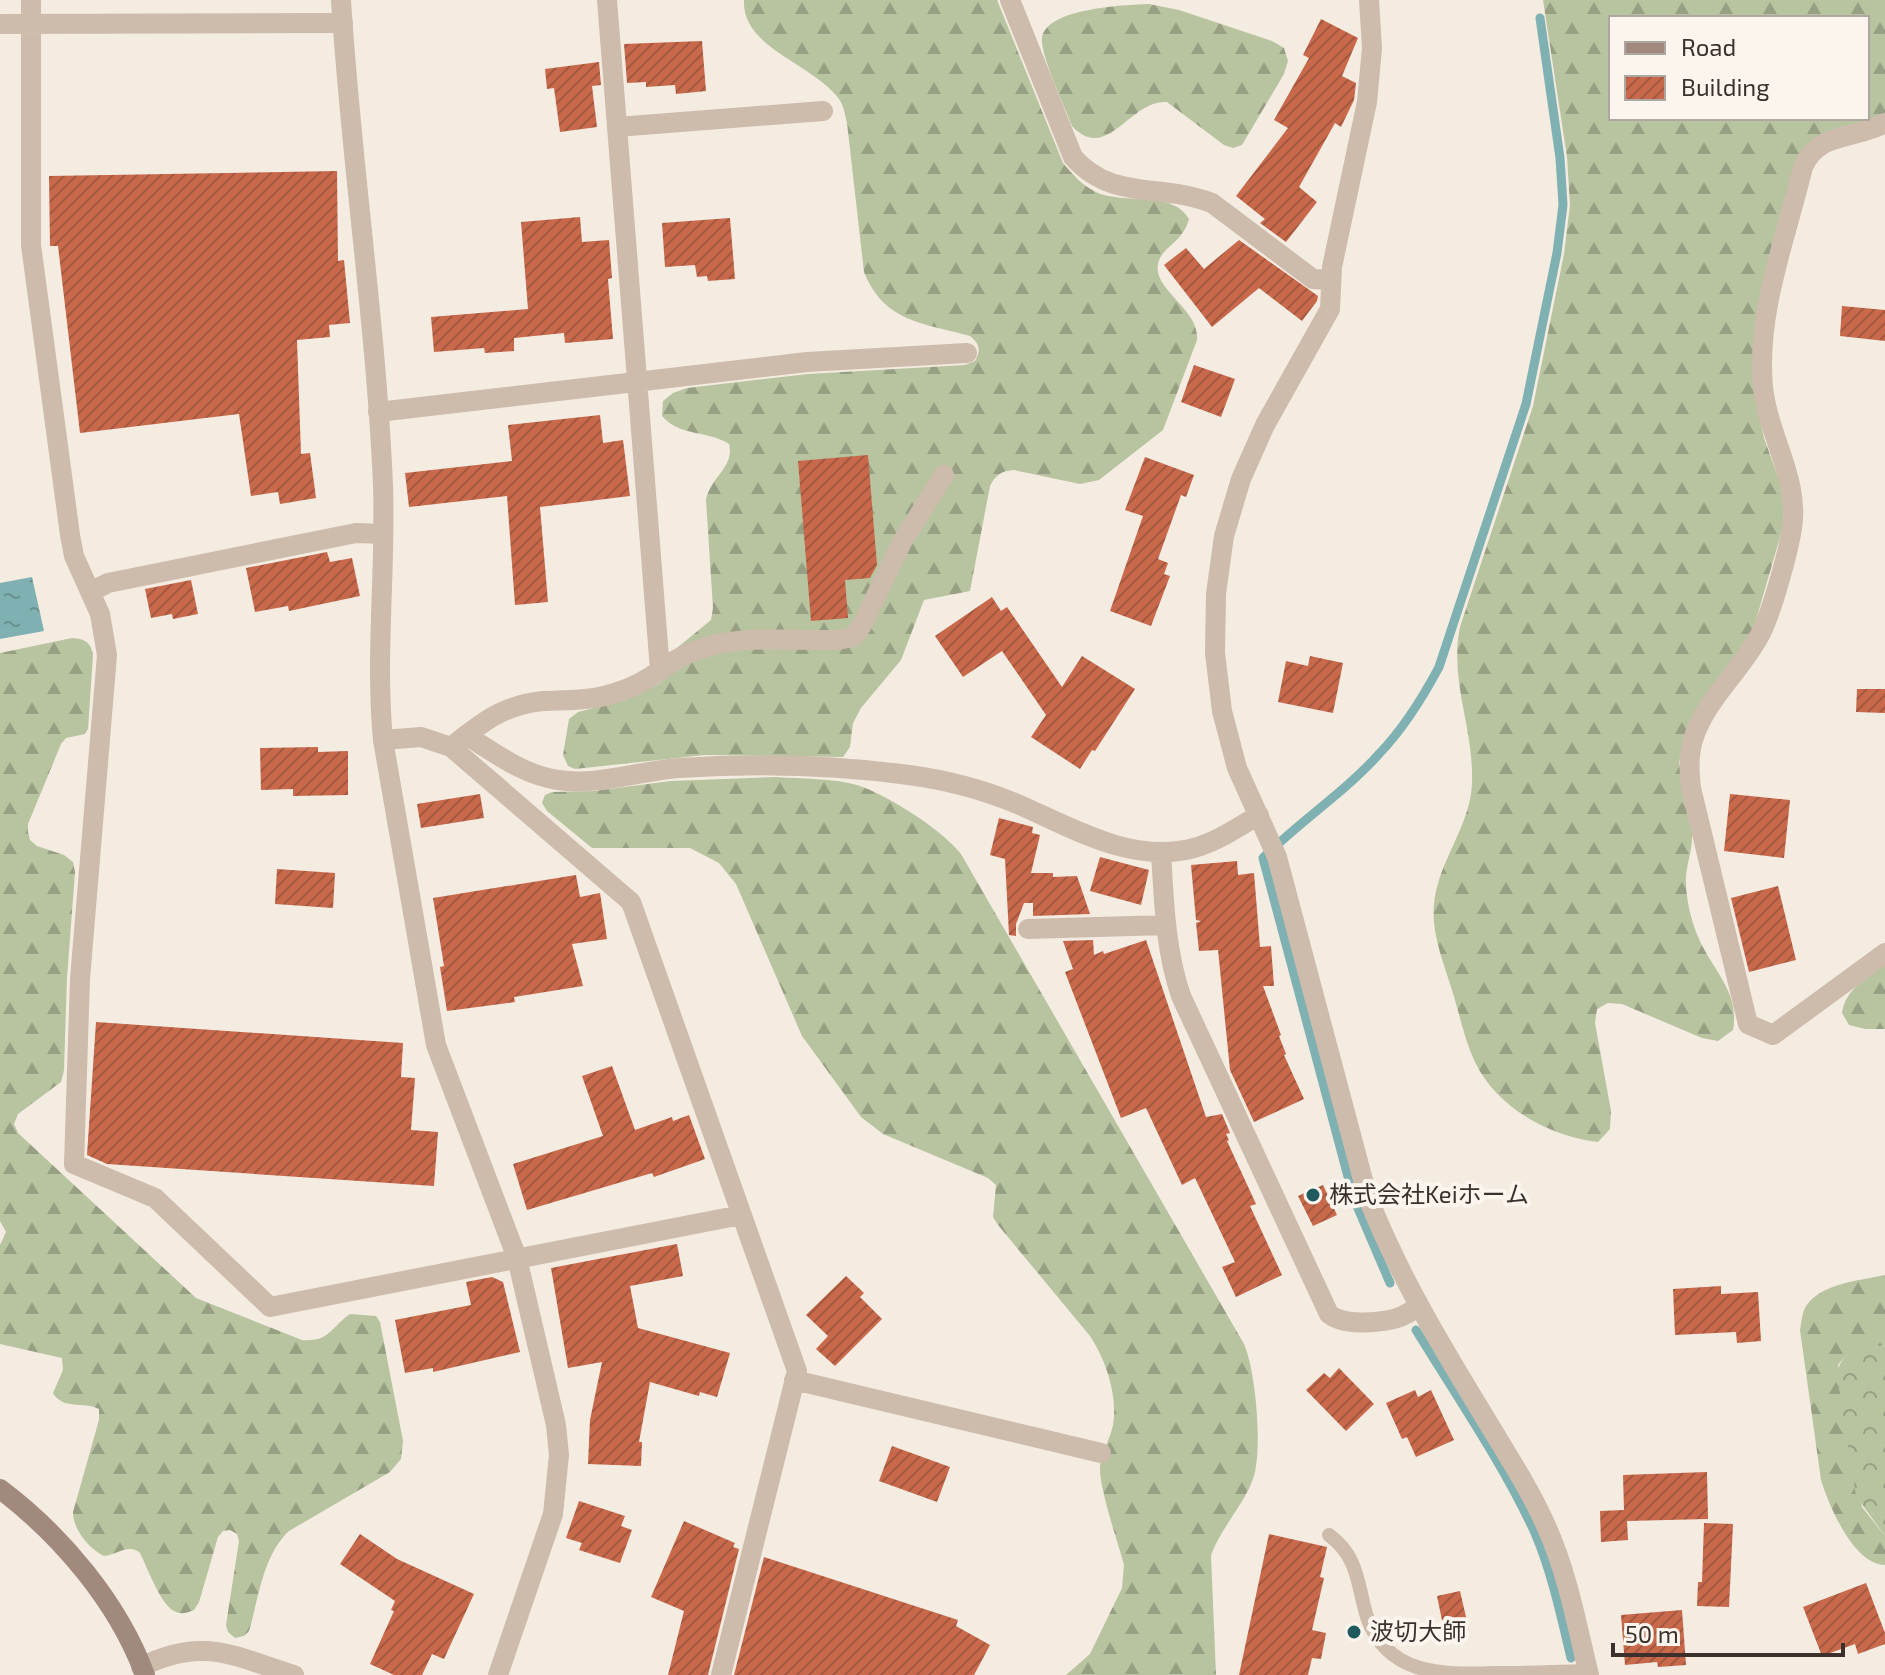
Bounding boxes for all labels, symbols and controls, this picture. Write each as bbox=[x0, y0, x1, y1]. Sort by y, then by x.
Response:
legend bbox=[1609, 16, 1869, 120]
text: Road bbox=[1681, 32, 1736, 61]
text: Building bbox=[1681, 72, 1770, 101]
place label: 株式会社Keiホーム bbox=[1329, 1179, 1529, 1208]
marker: 株式会社Keiホーム bbox=[1304, 1186, 1322, 1204]
scale bar bbox=[1613, 1607, 1843, 1657]
place label: 波切大師 bbox=[1370, 1616, 1466, 1645]
text: 50 m bbox=[1625, 1619, 1679, 1648]
marker: 波切大師 bbox=[1345, 1623, 1363, 1641]

